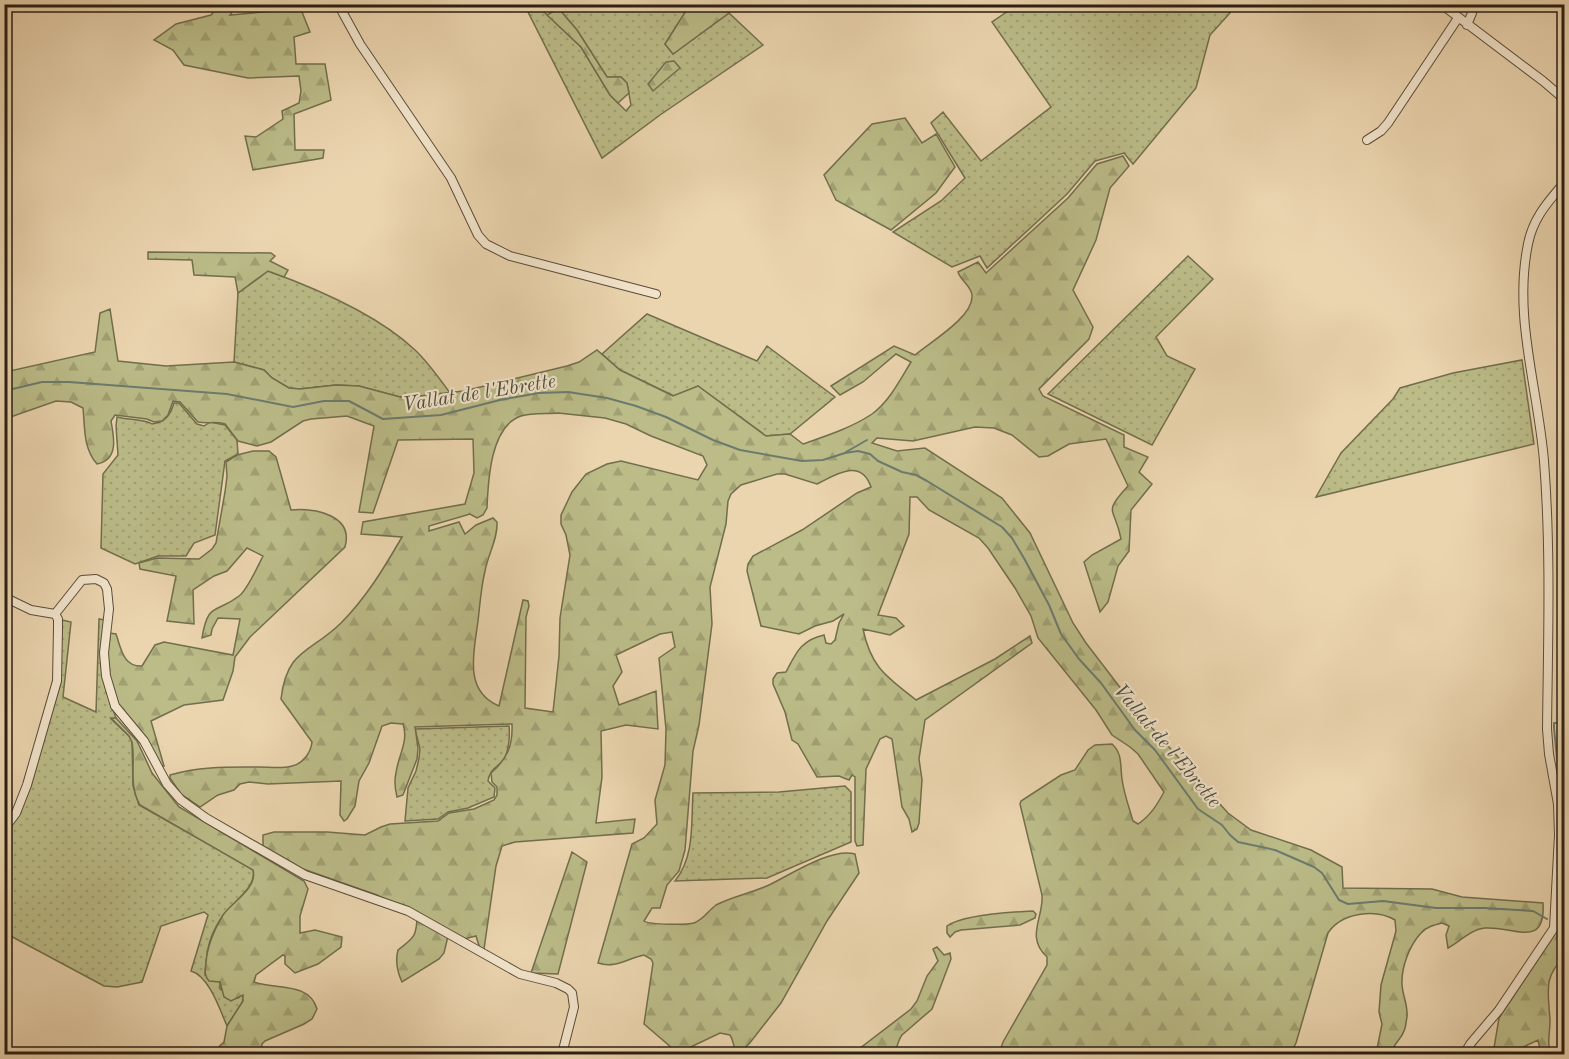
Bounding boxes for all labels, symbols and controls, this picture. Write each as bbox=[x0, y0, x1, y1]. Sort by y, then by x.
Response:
water label: Vallat de l'Ebrette bbox=[401, 372, 557, 416]
water label: Vallat de l'Ebrette bbox=[1109, 681, 1224, 812]

